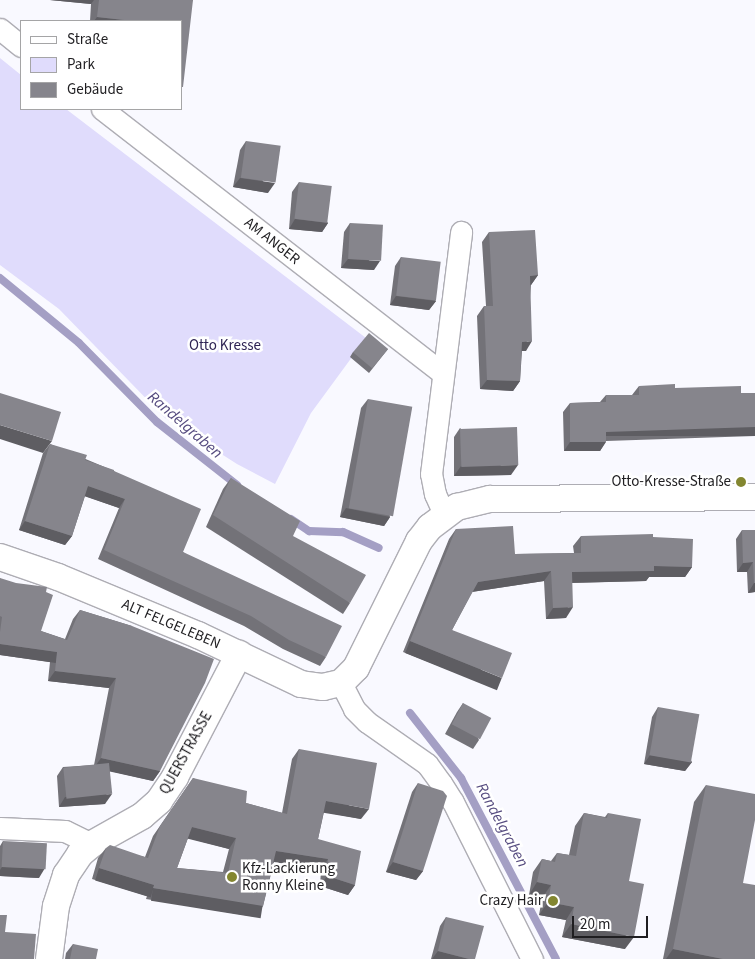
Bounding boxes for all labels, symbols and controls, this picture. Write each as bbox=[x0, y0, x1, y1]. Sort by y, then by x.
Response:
legend bbox=[20, 20, 182, 110]
text: Straße bbox=[67, 29, 108, 50]
text: Park bbox=[67, 54, 95, 75]
text: Gebäude bbox=[67, 79, 123, 100]
street label: AM ANGER bbox=[241, 214, 303, 268]
park label: Otto Kresse bbox=[189, 337, 261, 355]
water label: Randelgraben bbox=[144, 387, 226, 463]
place label: Otto-Kresse-Straße bbox=[612, 473, 731, 491]
marker: Otto-Kresse-Straße bbox=[735, 476, 747, 488]
street label: ALT FELGELEBEN bbox=[119, 595, 223, 653]
street label: QUERSTRASSE bbox=[156, 708, 216, 798]
water label: Randelgraben bbox=[472, 779, 532, 871]
place label: Kfz-Lackierung Ronny Kleine bbox=[242, 859, 335, 894]
marker: Kfz-Lackierung Ronny Kleine bbox=[226, 871, 238, 883]
place label: Crazy Hair bbox=[479, 892, 543, 910]
marker: Crazy Hair bbox=[547, 895, 559, 907]
scale bar bbox=[575, 906, 651, 938]
text: 20 m bbox=[580, 914, 610, 935]

